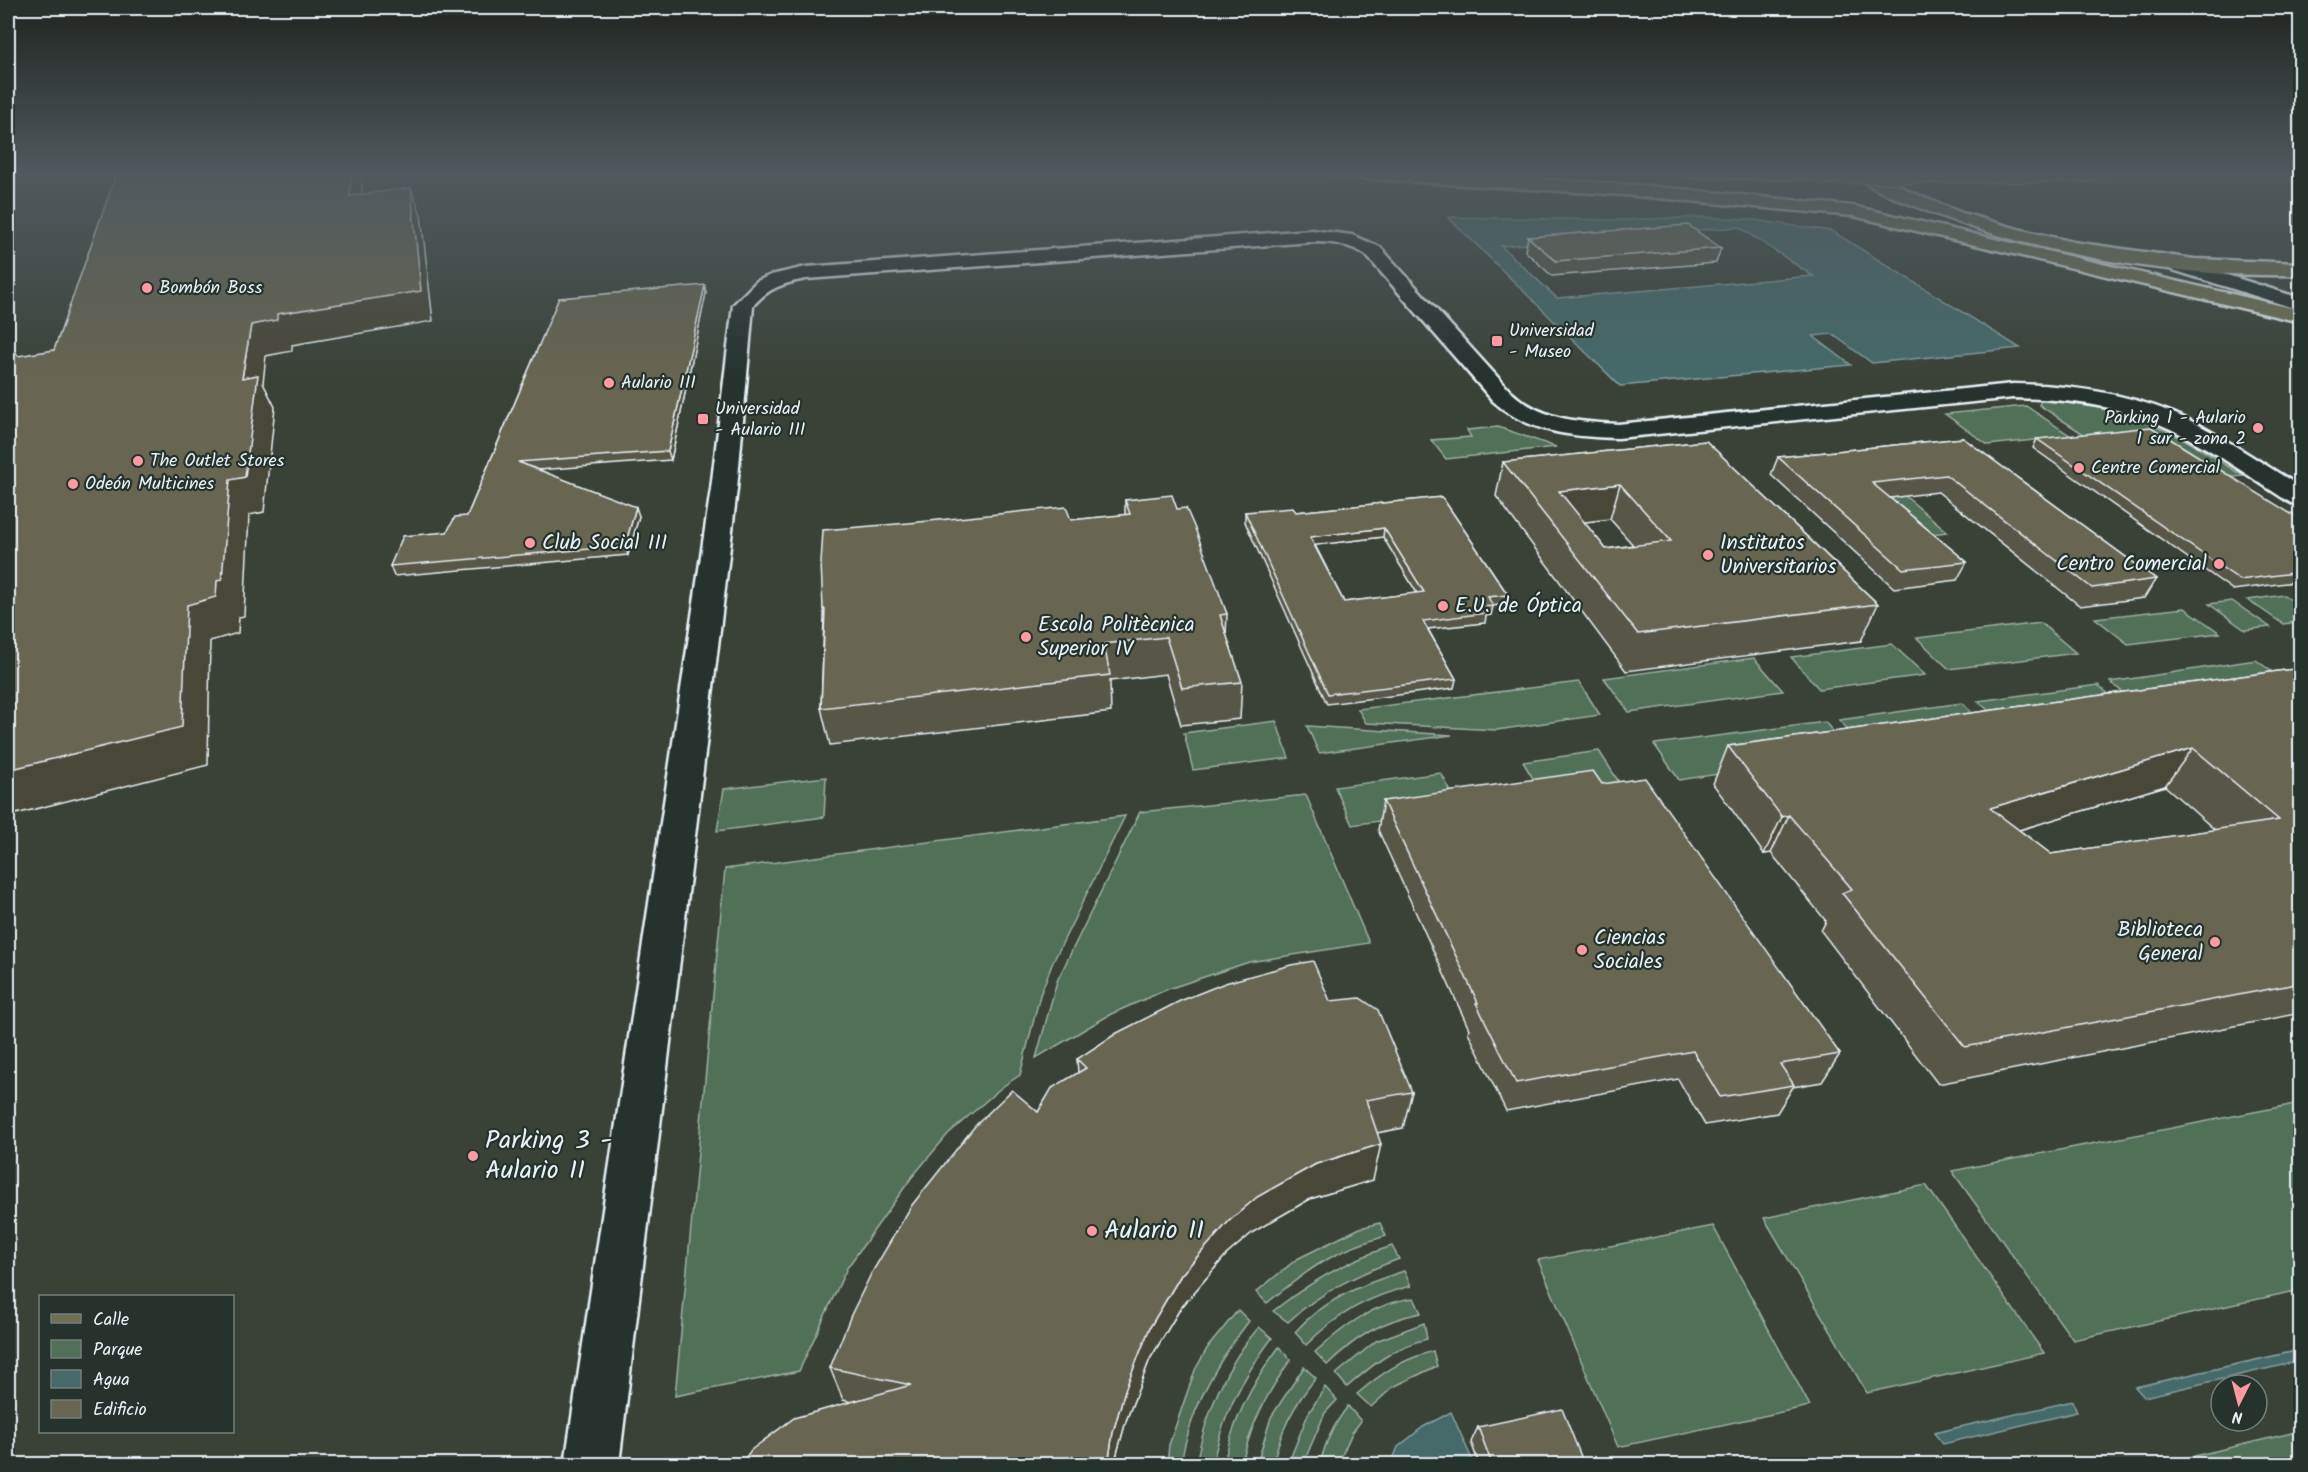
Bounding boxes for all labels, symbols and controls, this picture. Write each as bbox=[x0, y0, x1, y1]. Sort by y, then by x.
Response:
place label: Bombón Boss bbox=[159, 274, 263, 303]
marker: Bombón Boss bbox=[140, 281, 154, 295]
place label: Universidad - Museo bbox=[1509, 317, 1595, 367]
marker: Universidad - Museo bbox=[1490, 334, 1504, 348]
place label: Aulario III bbox=[621, 369, 696, 398]
marker: Aulario III bbox=[602, 376, 616, 390]
place label: Universidad - Aulario III bbox=[715, 395, 805, 445]
place label: Parking 1 - Aulario I sur - zona 2 bbox=[2105, 404, 2246, 454]
marker: Universidad - Aulario III bbox=[696, 412, 710, 426]
marker: Parking 1 - Aulario I sur - zona 2 bbox=[2251, 421, 2265, 435]
place label: The Outlet Stores bbox=[150, 447, 285, 476]
marker: The Outlet Stores bbox=[131, 454, 145, 468]
place label: Centre Comercial bbox=[2091, 454, 2221, 483]
marker: Centre Comercial bbox=[2072, 461, 2086, 475]
place label: Odeón Multicines bbox=[85, 470, 215, 499]
marker: Odeón Multicines bbox=[66, 477, 80, 491]
place label: Club Social III bbox=[542, 527, 667, 560]
place label: Institutos Universitarios bbox=[1720, 527, 1836, 584]
marker: Club Social III bbox=[523, 536, 537, 550]
marker: Institutos Universitarios bbox=[1701, 548, 1715, 562]
place label: Centro Comercial bbox=[2056, 548, 2207, 581]
marker: Centro Comercial bbox=[2212, 557, 2226, 571]
place label: E.U. de Óptica bbox=[1455, 590, 1582, 623]
marker: E.U. de Óptica bbox=[1436, 599, 1450, 613]
place label: Escola Politècnica Superior IV bbox=[1038, 609, 1195, 666]
marker: Escola Politècnica Superior IV bbox=[1019, 630, 1033, 644]
place label: Biblioteca General bbox=[2117, 914, 2203, 971]
place label: Ciencias Sociales bbox=[1594, 922, 1665, 979]
marker: Biblioteca General bbox=[2208, 935, 2222, 949]
marker: Ciencias Sociales bbox=[1575, 943, 1589, 957]
place label: Parking 3 - Aulario II bbox=[485, 1120, 612, 1192]
marker: Parking 3 - Aulario II bbox=[466, 1149, 480, 1163]
place label: Aulario II bbox=[1104, 1210, 1204, 1252]
marker: Aulario II bbox=[1085, 1224, 1099, 1238]
legend bbox=[39, 1295, 234, 1433]
text: Calle bbox=[93, 1306, 129, 1335]
text: Parque bbox=[93, 1336, 142, 1365]
text: Agua bbox=[93, 1366, 130, 1395]
north arrow bbox=[2209, 1373, 2269, 1433]
text: Edificio bbox=[93, 1396, 147, 1425]
text: N bbox=[2231, 1403, 2244, 1429]

